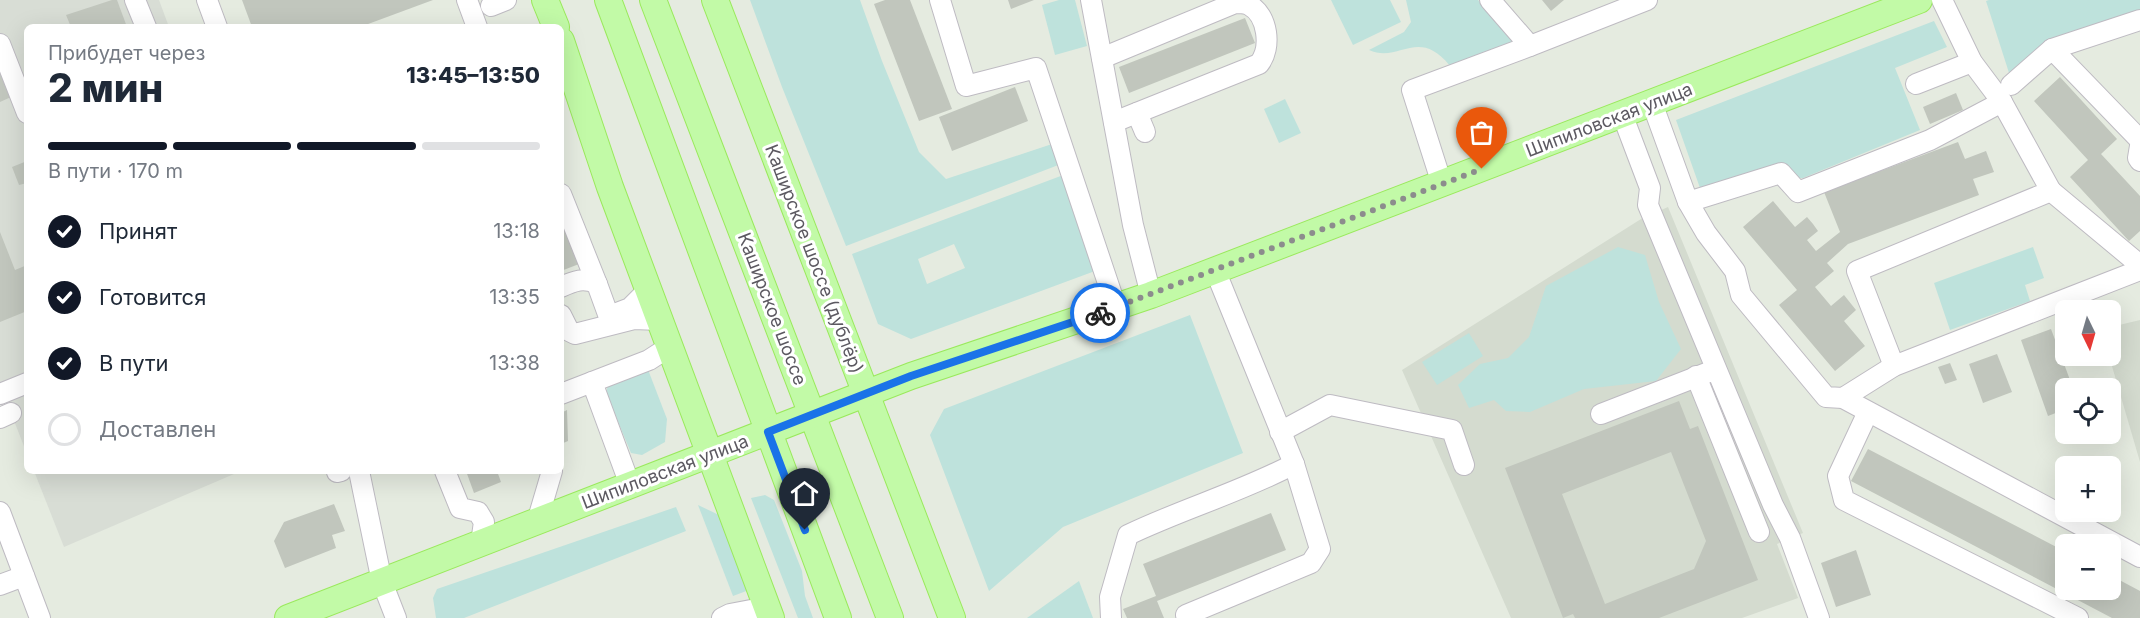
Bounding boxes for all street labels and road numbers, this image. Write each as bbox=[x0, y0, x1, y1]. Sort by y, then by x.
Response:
street label: Шипиловская улица bbox=[1523, 78, 1695, 161]
street label: Каширское шоссе (дублёр) bbox=[760, 142, 868, 376]
street label: Каширское шоссе bbox=[733, 230, 811, 388]
street label: Шипиловская улица bbox=[579, 430, 751, 513]

